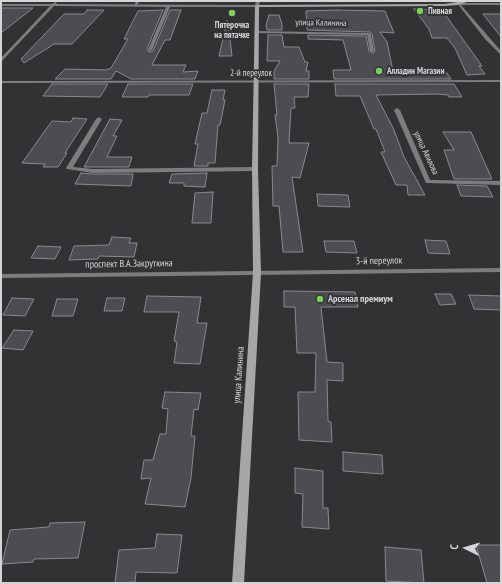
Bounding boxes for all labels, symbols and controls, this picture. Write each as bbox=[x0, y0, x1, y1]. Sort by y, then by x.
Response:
marker: Пивная bbox=[415, 6, 425, 16]
place label: Пивная bbox=[428, 6, 452, 16]
marker: Пятерочка на пятачке bbox=[227, 8, 237, 18]
street label: улица Калинина bbox=[295, 17, 347, 29]
place label: Пятерочка на пятачке bbox=[214, 20, 250, 41]
marker: Алладин Магазин bbox=[374, 66, 384, 76]
place label: Алладин Магазин bbox=[387, 66, 444, 76]
street label: 2-й переулок bbox=[230, 68, 272, 78]
street label: улица Авилова bbox=[411, 129, 441, 177]
street label: 3-й переулок bbox=[356, 255, 402, 267]
street label: проспект В.А.Закруткина bbox=[85, 257, 173, 271]
place label: Арсенал премиум bbox=[328, 293, 393, 305]
marker: Арсенал премиум bbox=[315, 294, 325, 304]
street label: улица Калинина bbox=[231, 346, 247, 404]
north arrow bbox=[446, 528, 486, 568]
text: С bbox=[447, 544, 461, 550]

